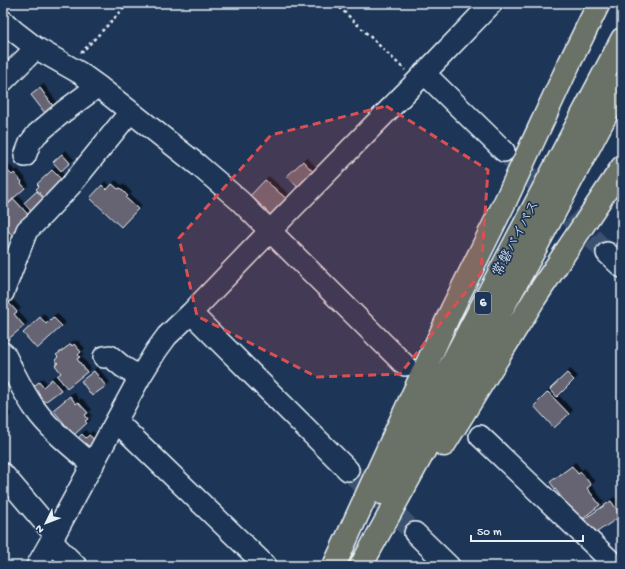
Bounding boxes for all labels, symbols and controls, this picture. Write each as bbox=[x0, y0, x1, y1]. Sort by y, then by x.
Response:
street label: 常磐バイパス bbox=[490, 198, 544, 280]
road number: 6 bbox=[475, 292, 491, 314]
north arrow bbox=[26, 503, 66, 543]
scale bar bbox=[471, 517, 583, 543]
text: N bbox=[33, 522, 47, 535]
text: 50 m bbox=[477, 526, 502, 540]

